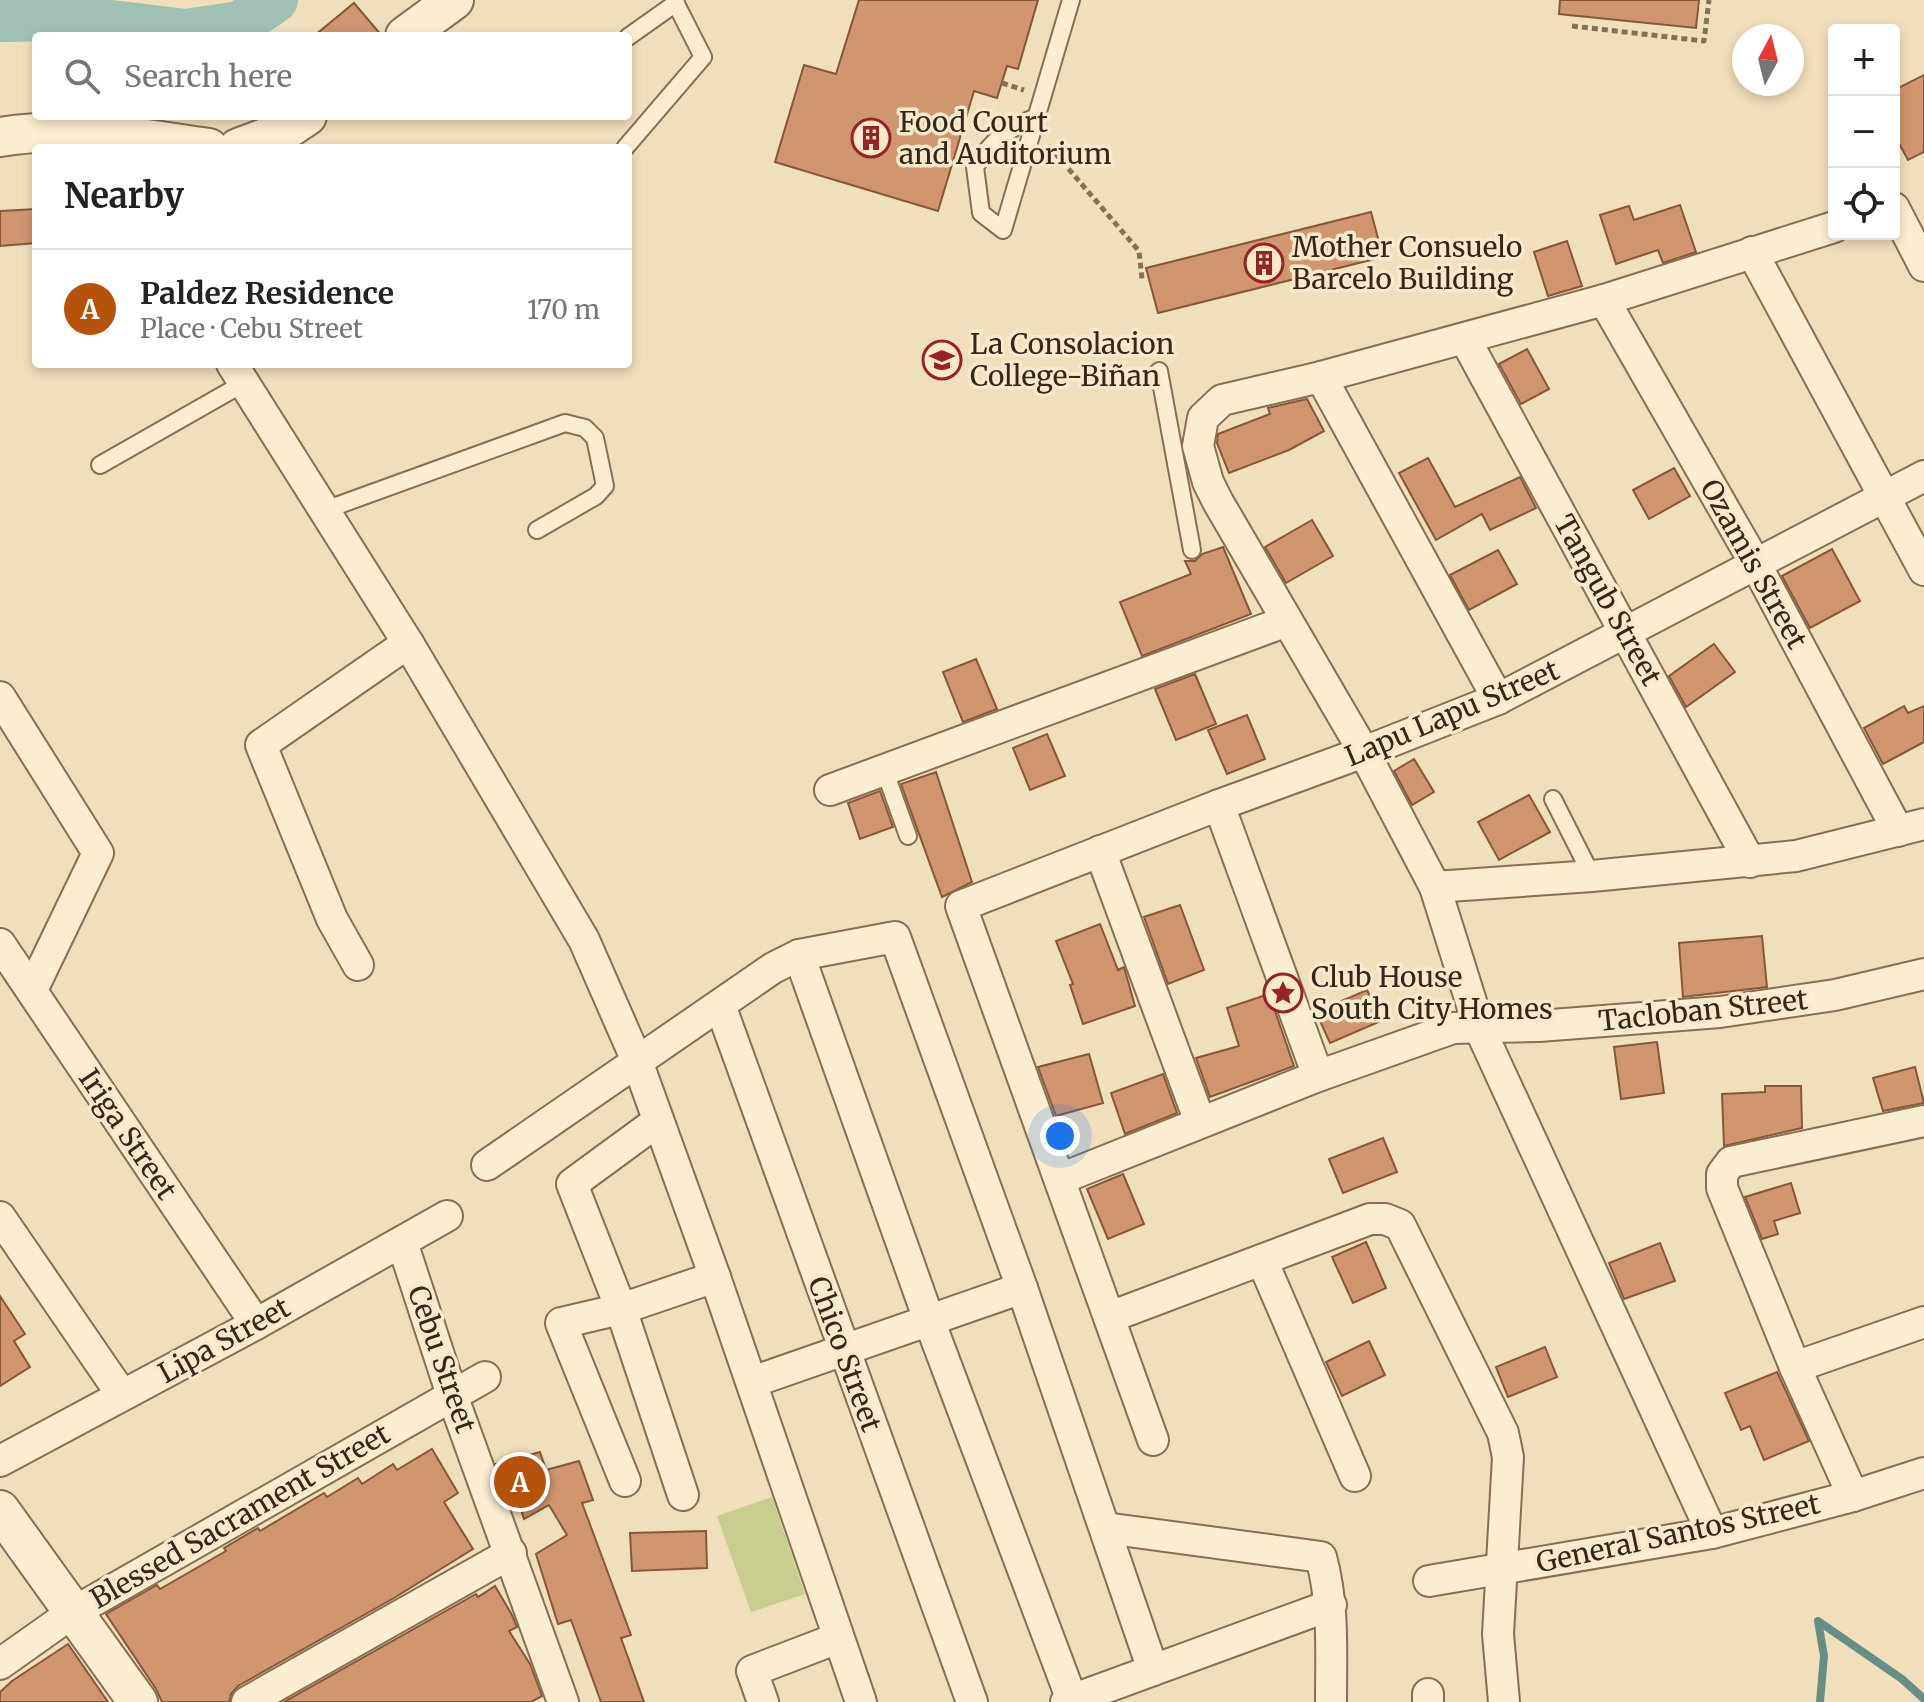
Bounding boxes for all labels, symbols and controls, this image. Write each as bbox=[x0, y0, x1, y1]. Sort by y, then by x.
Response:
north arrow bbox=[1732, 24, 1804, 96]
map controls bbox=[1828, 24, 1900, 240]
button: + bbox=[1828, 24, 1900, 96]
search box bbox=[32, 32, 632, 120]
icon: search bbox=[60, 54, 104, 98]
text: Search here bbox=[124, 57, 292, 95]
button: − bbox=[1828, 96, 1900, 168]
place label: Food Court and Auditorium bbox=[899, 104, 1112, 172]
building icon: Food Court and Auditorium bbox=[850, 117, 892, 159]
button: locate bbox=[1828, 168, 1900, 240]
text: Nearby bbox=[64, 175, 184, 217]
place label: Mother Consuelo Barcelo Building bbox=[1292, 229, 1522, 297]
building icon: Mother Consuelo Barcelo Building bbox=[1243, 242, 1285, 284]
text: Paldez Residence bbox=[140, 274, 394, 312]
text: A bbox=[81, 293, 99, 326]
text: 170 m bbox=[527, 293, 600, 326]
text: Place · Cebu Street bbox=[140, 312, 363, 345]
place label: La Consolacion College-Biñan bbox=[970, 326, 1174, 394]
school or university icon: La Consolacion College-Biñan bbox=[921, 339, 963, 381]
street label: Ozamis Street bbox=[1693, 473, 1815, 655]
street label: Tangub Street bbox=[1546, 508, 1670, 692]
street label: Lapu Lapu Street bbox=[1340, 652, 1565, 774]
place label: Club House South City Homes bbox=[1311, 959, 1553, 1027]
place icon: Club House South City Homes bbox=[1262, 972, 1304, 1014]
street label: Tacloban Street bbox=[1597, 981, 1810, 1039]
street label: Iriga Street bbox=[71, 1062, 185, 1206]
your location bbox=[1040, 1116, 1080, 1156]
street label: Chico Street bbox=[800, 1271, 890, 1437]
street label: Cebu Street bbox=[400, 1281, 484, 1438]
street label: Lipa Street bbox=[152, 1289, 296, 1391]
street label: Blessed Sacrament Street bbox=[84, 1415, 396, 1617]
pin: A bbox=[494, 1452, 546, 1512]
street label: General Santos Street bbox=[1533, 1485, 1823, 1581]

